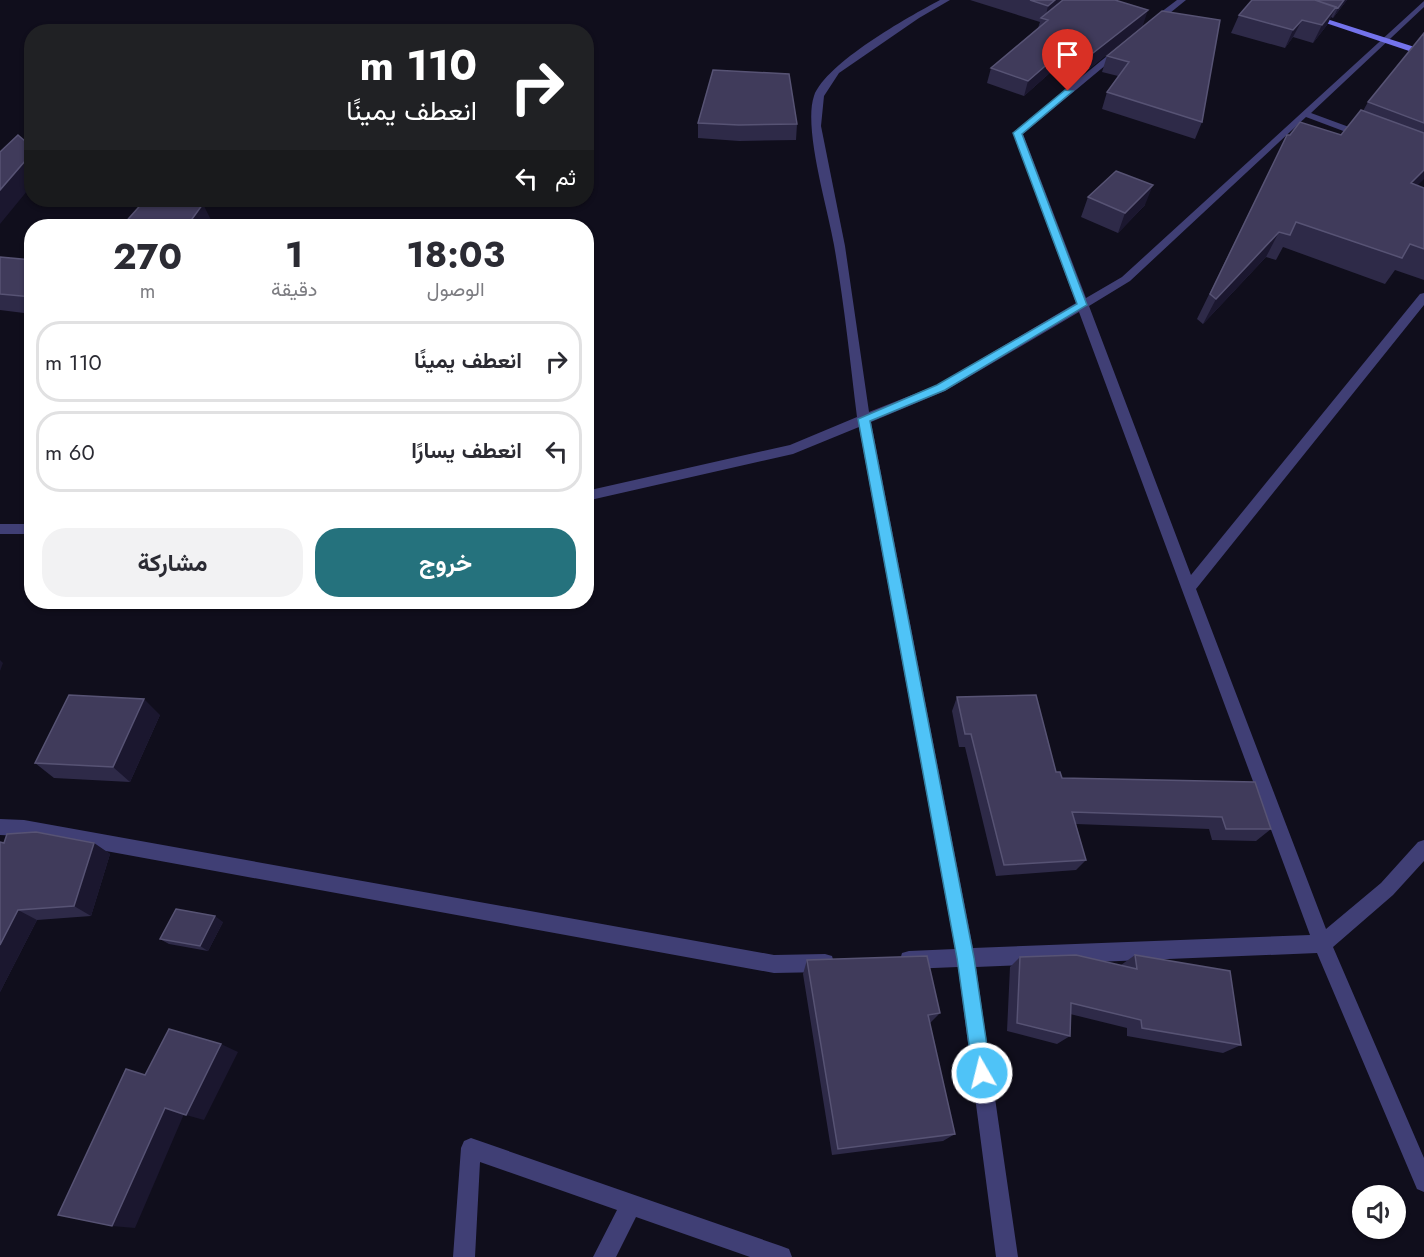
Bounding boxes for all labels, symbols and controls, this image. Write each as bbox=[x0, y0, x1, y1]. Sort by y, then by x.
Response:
pin bbox=[1042, 29, 1093, 91]
text: 110 m bbox=[359, 35, 477, 96]
icon: arrive bbox=[1051, 38, 1084, 71]
icon: right bbox=[498, 48, 576, 126]
text: انعطف يمينًا bbox=[346, 91, 477, 130]
text: ثم bbox=[555, 161, 576, 193]
icon: left bbox=[510, 162, 543, 195]
text: 1 bbox=[285, 228, 303, 280]
text: 18:03 bbox=[406, 228, 505, 280]
text: 270 bbox=[113, 230, 182, 282]
text: دقيقة bbox=[271, 275, 317, 304]
text: الوصول bbox=[427, 275, 485, 304]
text: m bbox=[140, 277, 155, 306]
text: انعطف يمينًا bbox=[414, 344, 522, 376]
icon: right bbox=[540, 345, 573, 378]
text: 110 m bbox=[45, 346, 102, 378]
text: انعطف يسارًا bbox=[411, 434, 522, 466]
icon: left bbox=[540, 435, 573, 468]
text: 60 m bbox=[45, 436, 95, 468]
button: مشاركة bbox=[42, 528, 303, 597]
button: خروج bbox=[315, 528, 576, 597]
position arrow bbox=[950, 1041, 1014, 1105]
map controls bbox=[1352, 1185, 1406, 1239]
button: sound bbox=[1352, 1185, 1406, 1239]

